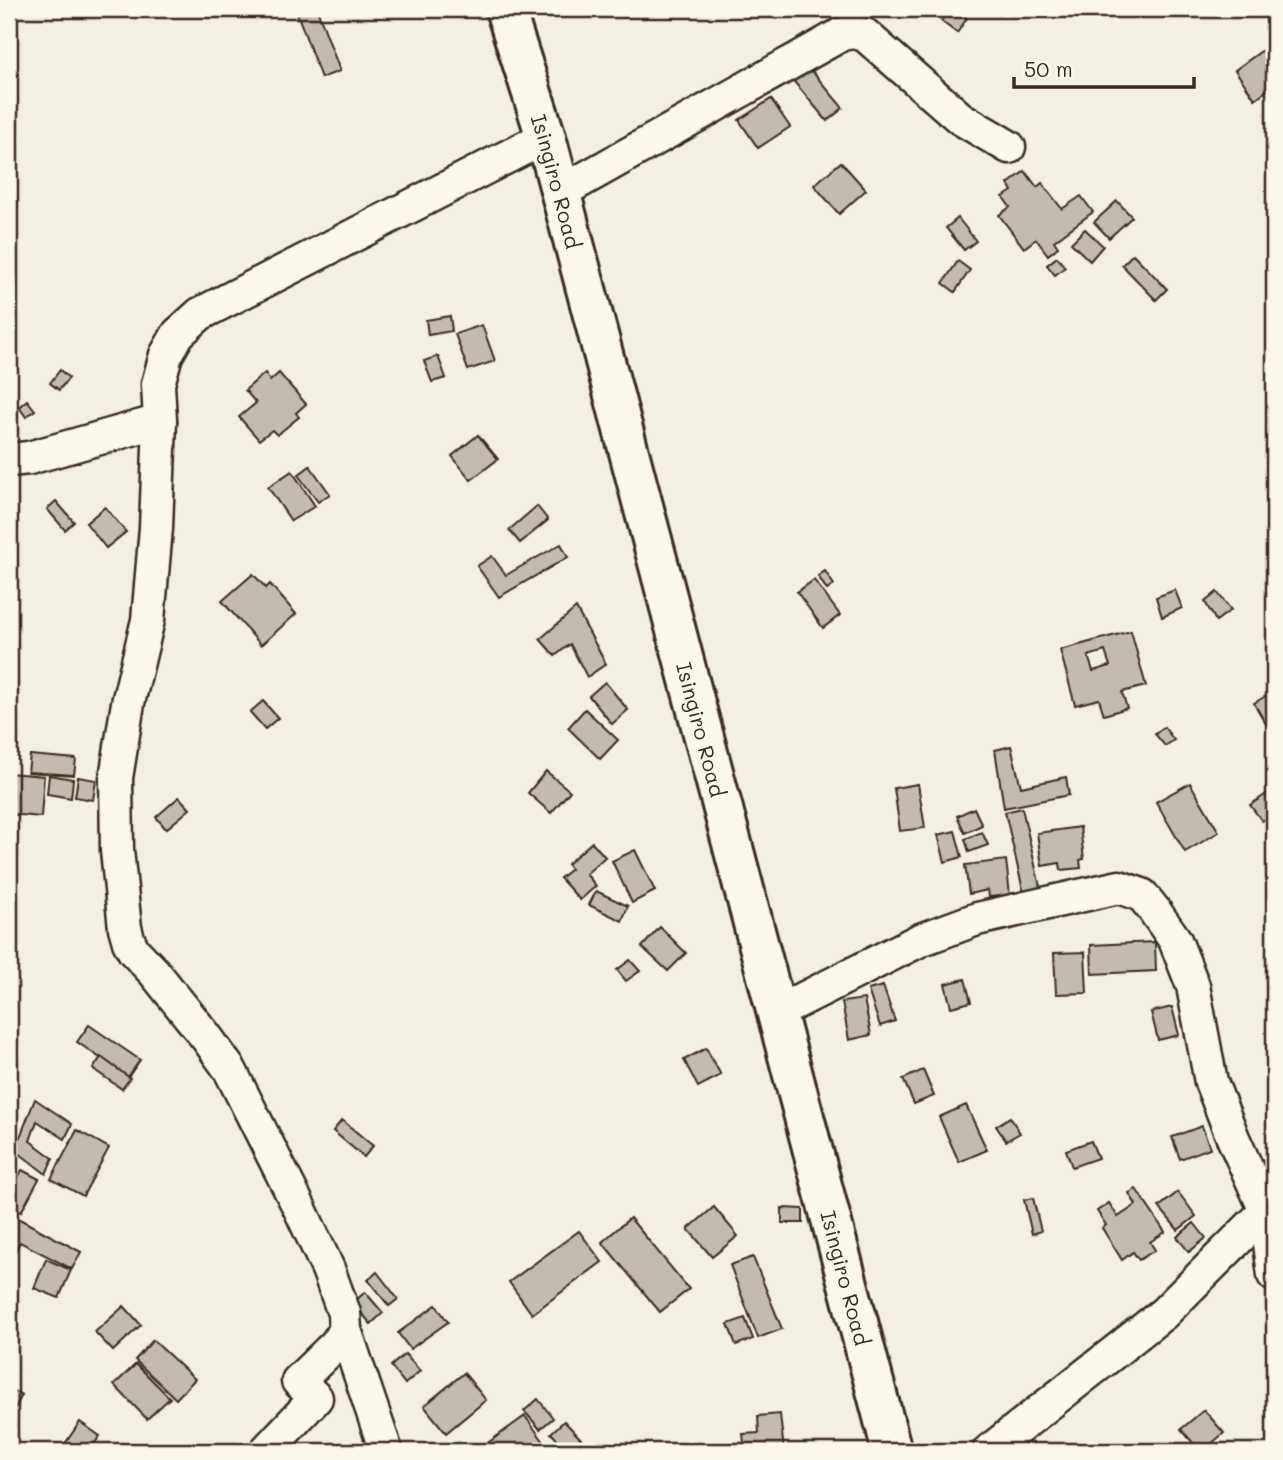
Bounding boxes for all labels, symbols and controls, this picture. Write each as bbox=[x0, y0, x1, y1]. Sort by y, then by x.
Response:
scale bar bbox=[1014, 46, 1194, 90]
text: 50 m bbox=[1024, 55, 1073, 82]
street label: Isingiro Road bbox=[526, 110, 588, 251]
street label: Isingiro Road bbox=[671, 659, 733, 800]
street label: Isingiro Road bbox=[816, 1207, 877, 1348]

